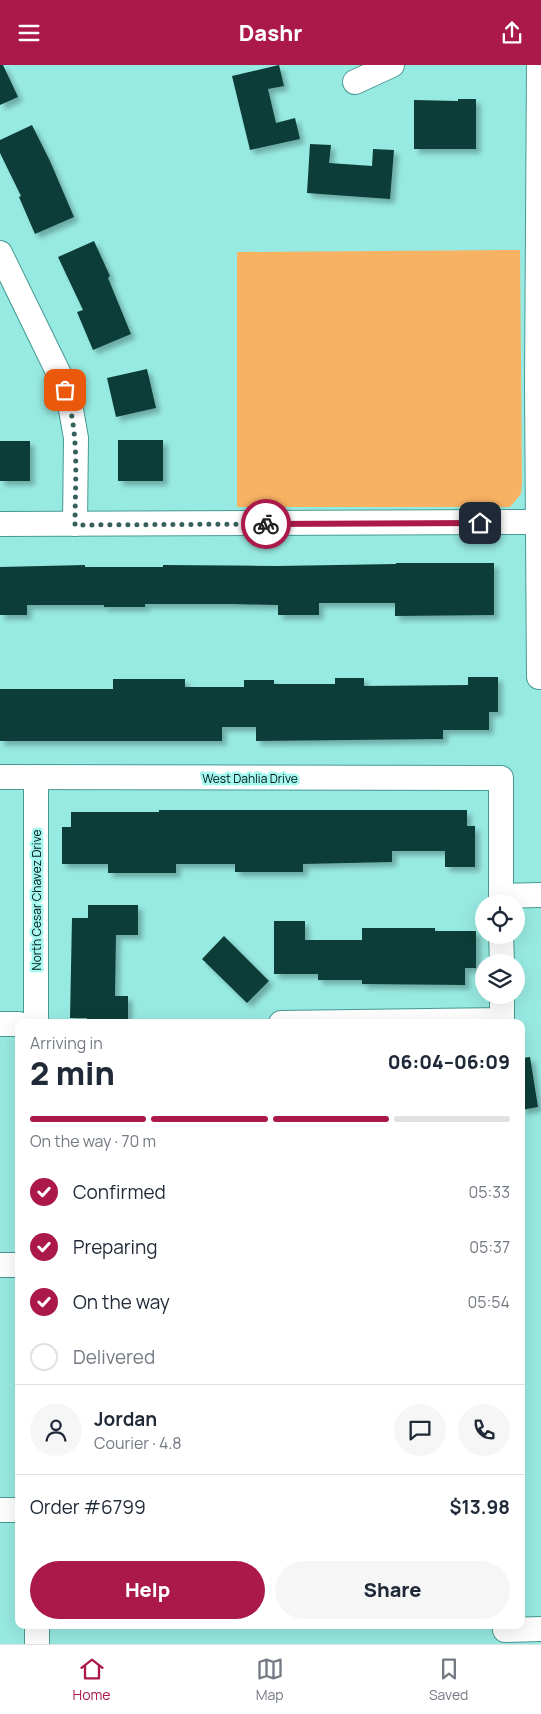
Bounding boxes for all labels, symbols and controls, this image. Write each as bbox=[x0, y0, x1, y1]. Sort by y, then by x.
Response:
text: Dashr bbox=[239, 18, 302, 48]
icon: menu bbox=[15, 19, 43, 47]
icon: share bbox=[498, 19, 526, 47]
pin bbox=[44, 369, 86, 411]
icon: bag bbox=[51, 376, 79, 404]
courier bbox=[241, 499, 291, 549]
pin bbox=[459, 502, 501, 544]
icon: home bbox=[466, 509, 494, 537]
icon: bike bbox=[252, 510, 280, 538]
street label: West Dahlia Drive bbox=[202, 770, 298, 787]
street label: North Cesar Chavez Drive bbox=[28, 829, 45, 971]
map controls bbox=[475, 894, 525, 1004]
button: locate bbox=[475, 894, 525, 944]
button: layers bbox=[475, 954, 525, 1004]
text: Arriving in bbox=[30, 1032, 103, 1054]
text: 06:04–06:09 bbox=[388, 1049, 510, 1075]
text: 2 min bbox=[30, 1051, 115, 1095]
text: On the way · 70 m bbox=[30, 1130, 156, 1152]
icon: check bbox=[30, 1178, 58, 1206]
text: Confirmed bbox=[73, 1179, 166, 1205]
text: 05:33 bbox=[469, 1181, 510, 1203]
icon: check bbox=[30, 1233, 58, 1261]
text: Preparing bbox=[73, 1234, 158, 1260]
text: 05:37 bbox=[469, 1236, 510, 1258]
icon: check bbox=[30, 1288, 58, 1316]
text: On the way bbox=[73, 1289, 170, 1315]
text: 05:54 bbox=[468, 1291, 510, 1313]
text: Delivered bbox=[73, 1344, 155, 1370]
button: person bbox=[30, 1404, 82, 1456]
button: chat bbox=[394, 1404, 446, 1456]
button: phone bbox=[458, 1404, 510, 1456]
text: Jordan bbox=[94, 1406, 157, 1432]
text: Courier · 4.8 bbox=[94, 1432, 182, 1454]
text: Order #6799 bbox=[30, 1494, 146, 1520]
text: $13.98 bbox=[449, 1494, 510, 1520]
button: Help bbox=[30, 1561, 265, 1619]
button: Share bbox=[275, 1561, 510, 1619]
tab: Home bbox=[73, 1655, 110, 1704]
tab: Map bbox=[256, 1655, 284, 1704]
tab: Saved bbox=[429, 1655, 468, 1704]

